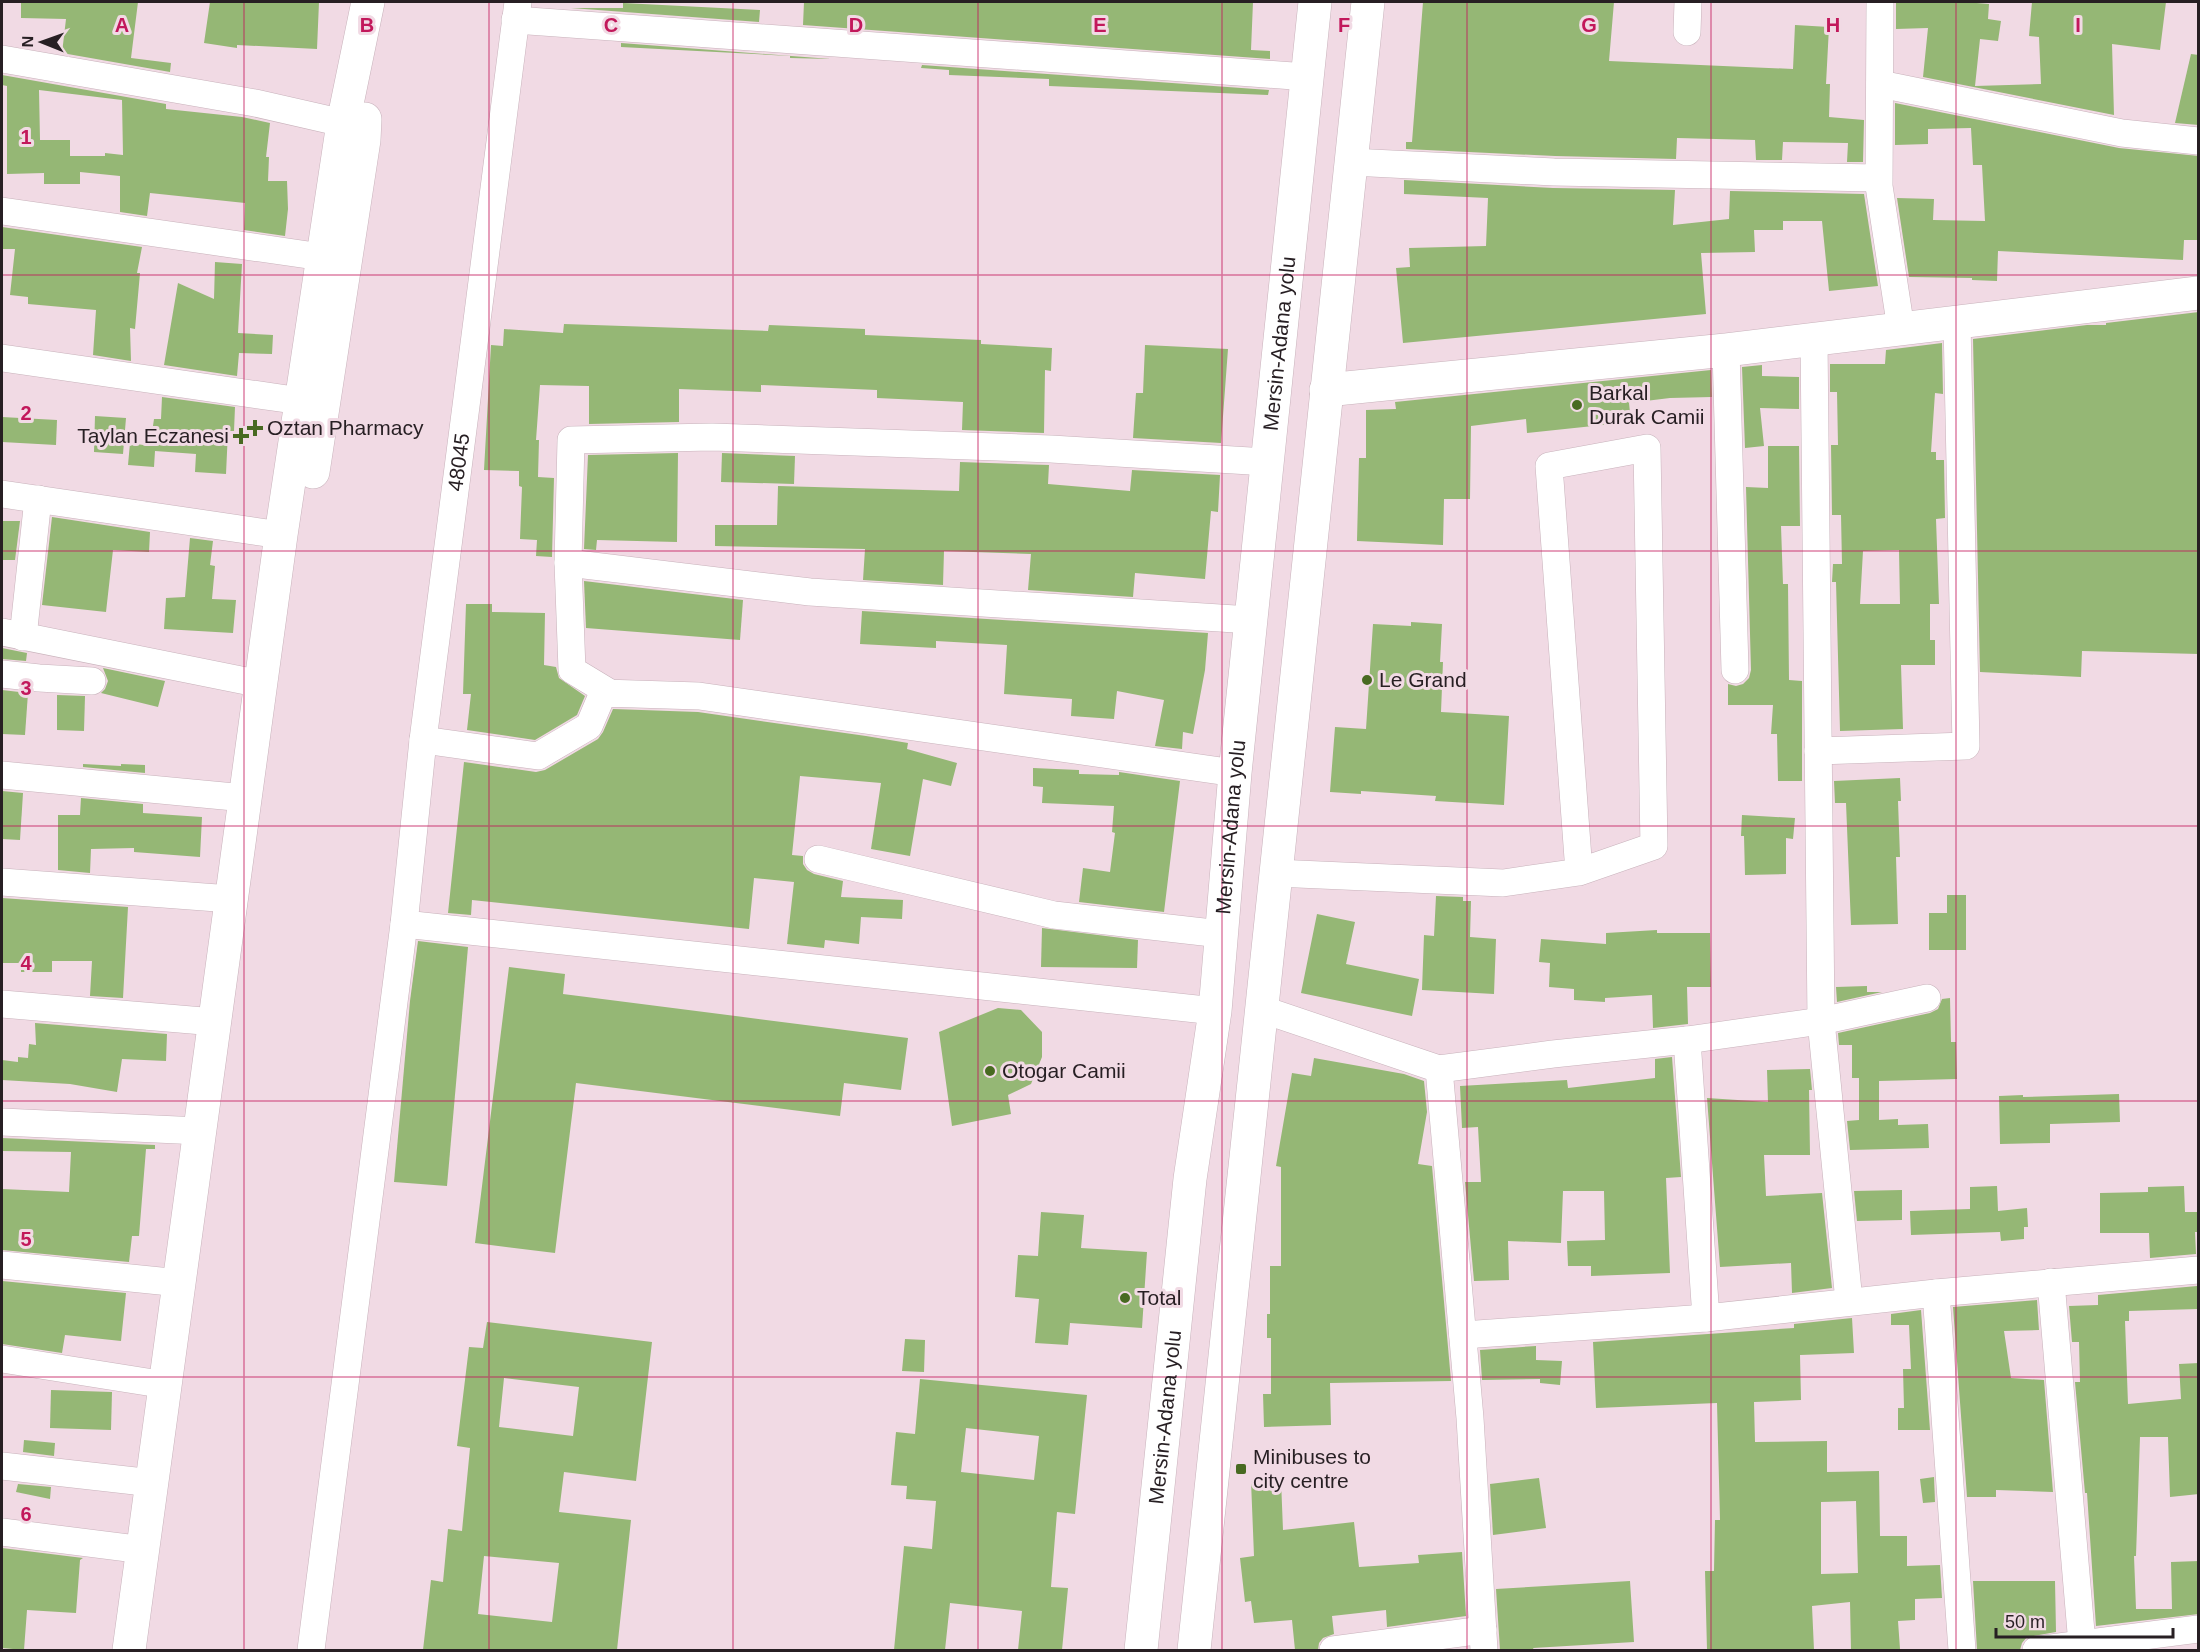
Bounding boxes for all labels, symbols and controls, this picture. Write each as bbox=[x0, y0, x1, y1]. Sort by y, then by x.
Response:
north arrow bbox=[12, 12, 72, 72]
text: A bbox=[115, 14, 129, 36]
text: B bbox=[360, 14, 374, 36]
text: C bbox=[604, 14, 618, 36]
text: D bbox=[849, 14, 863, 36]
text: E bbox=[1093, 14, 1107, 36]
text: F bbox=[1338, 14, 1350, 36]
text: G bbox=[1581, 14, 1597, 36]
text: H bbox=[1826, 14, 1840, 36]
text: I bbox=[2075, 14, 2081, 36]
text: N bbox=[19, 36, 36, 48]
text: 1 bbox=[20, 126, 32, 148]
street label: Mersin-Adana yolu bbox=[1259, 255, 1300, 432]
place label: Barkal Durak Camii bbox=[1589, 381, 1705, 428]
marker: Barkal Durak Camii bbox=[1570, 398, 1584, 412]
text: 2 bbox=[20, 402, 32, 424]
place label: Oztan Pharmacy bbox=[267, 416, 424, 439]
marker: Oztan Pharmacy bbox=[248, 421, 262, 435]
place label: Taylan Eczanesi bbox=[77, 424, 229, 447]
marker: Taylan Eczanesi bbox=[234, 429, 248, 443]
street label: 48045 bbox=[443, 432, 473, 493]
place label: Le Grand bbox=[1379, 668, 1467, 691]
marker: Le Grand bbox=[1360, 673, 1374, 687]
text: 3 bbox=[20, 677, 32, 699]
street label: Mersin-Adana yolu bbox=[1211, 739, 1249, 915]
text: 4 bbox=[20, 952, 32, 974]
place label: Otogar Camii bbox=[1002, 1059, 1126, 1082]
marker: Otogar Camii bbox=[983, 1064, 997, 1078]
text: 5 bbox=[20, 1228, 32, 1250]
place label: Total bbox=[1137, 1286, 1181, 1309]
marker: Total bbox=[1118, 1291, 1132, 1305]
street label: Mersin-Adana yolu bbox=[1144, 1329, 1185, 1506]
place label: Minibuses to city centre bbox=[1253, 1445, 1371, 1492]
marker: Minibuses to city centre bbox=[1234, 1462, 1248, 1476]
text: 6 bbox=[20, 1503, 32, 1525]
scale bar bbox=[1996, 1601, 2173, 1639]
text: 50 m bbox=[2005, 1612, 2045, 1632]

